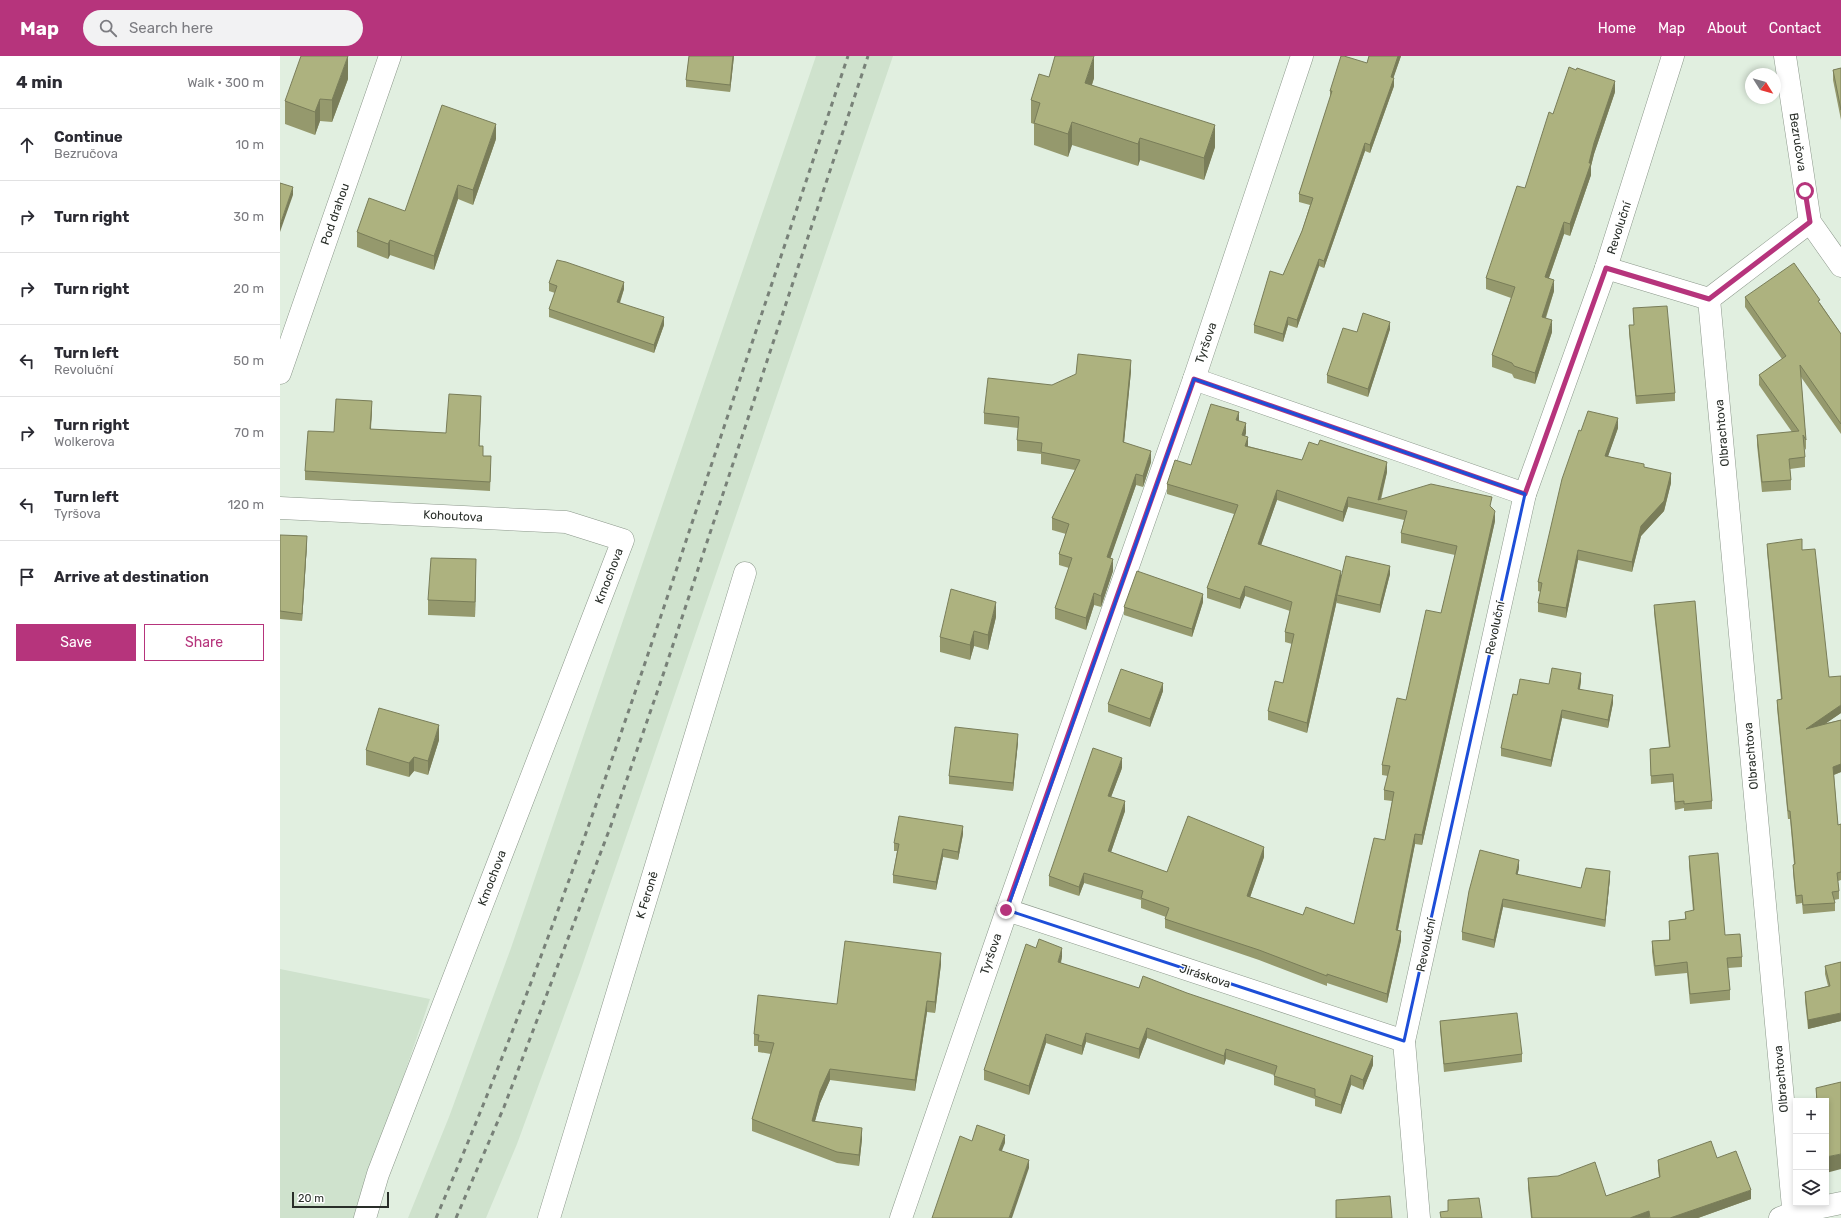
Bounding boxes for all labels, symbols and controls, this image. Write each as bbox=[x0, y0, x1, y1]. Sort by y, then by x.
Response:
search box bbox=[83, 10, 363, 46]
text: Map bbox=[20, 17, 59, 40]
icon: search bbox=[97, 17, 119, 39]
text: Search here bbox=[129, 19, 213, 37]
text: Home bbox=[1598, 20, 1636, 37]
text: Map bbox=[1658, 20, 1685, 37]
text: About bbox=[1707, 20, 1747, 37]
text: Contact bbox=[1769, 20, 1821, 37]
north arrow bbox=[1745, 68, 1781, 104]
text: 4 min bbox=[16, 72, 63, 92]
text: Walk · 300 m bbox=[187, 75, 264, 90]
street label: Bezručova bbox=[1786, 112, 1810, 172]
text: Continue bbox=[54, 128, 123, 146]
icon: ahead bbox=[16, 134, 38, 156]
text: 10 m bbox=[235, 137, 264, 152]
text: Bezručova bbox=[54, 146, 118, 161]
street label: Pod drahou bbox=[318, 181, 352, 247]
route start bbox=[1796, 182, 1814, 200]
street label: Revoluční bbox=[1604, 199, 1634, 256]
icon: right bbox=[16, 206, 38, 228]
text: Turn right bbox=[54, 208, 129, 226]
text: 30 m bbox=[233, 209, 264, 224]
icon: right bbox=[16, 278, 38, 300]
text: Turn right bbox=[54, 280, 129, 298]
text: 20 m bbox=[233, 281, 264, 296]
street label: Tyršova bbox=[1192, 320, 1220, 366]
text: Turn left bbox=[54, 344, 119, 362]
icon: left bbox=[16, 350, 38, 372]
text: 50 m bbox=[233, 353, 264, 368]
text: Revoluční bbox=[54, 362, 113, 377]
street label: Olbrachtova bbox=[1712, 399, 1732, 467]
text: Turn right bbox=[54, 416, 129, 434]
icon: right bbox=[16, 422, 38, 444]
text: 70 m bbox=[234, 425, 264, 440]
text: Wolkerova bbox=[54, 434, 115, 449]
text: Turn left bbox=[54, 488, 119, 506]
icon: left bbox=[16, 494, 38, 516]
text: 120 m bbox=[228, 497, 264, 512]
text: Tyršova bbox=[54, 506, 101, 521]
street label: Kohoutova bbox=[423, 507, 483, 525]
street label: Kmochova bbox=[592, 546, 626, 606]
icon: arrive bbox=[16, 566, 38, 588]
text: Arrive at destination bbox=[54, 568, 209, 586]
street label: Revoluční bbox=[1482, 599, 1508, 656]
button: Save bbox=[16, 624, 136, 661]
button: Share bbox=[144, 624, 264, 661]
street label: Olbrachtova bbox=[1741, 722, 1761, 790]
street label: Kmochova bbox=[475, 848, 509, 908]
street label: K Feroně bbox=[633, 869, 661, 920]
route end bbox=[997, 901, 1015, 919]
street label: Revoluční bbox=[1413, 916, 1439, 973]
street label: Tyršova bbox=[977, 931, 1005, 977]
street label: Jiráskova bbox=[1177, 961, 1233, 991]
street label: Olbrachtova bbox=[1771, 1045, 1791, 1113]
map controls bbox=[1793, 1098, 1829, 1206]
button: + bbox=[1793, 1098, 1829, 1134]
button: − bbox=[1793, 1134, 1829, 1170]
button: layers bbox=[1793, 1170, 1829, 1206]
scale bar bbox=[292, 1190, 389, 1209]
text: 20 m bbox=[298, 1192, 324, 1205]

